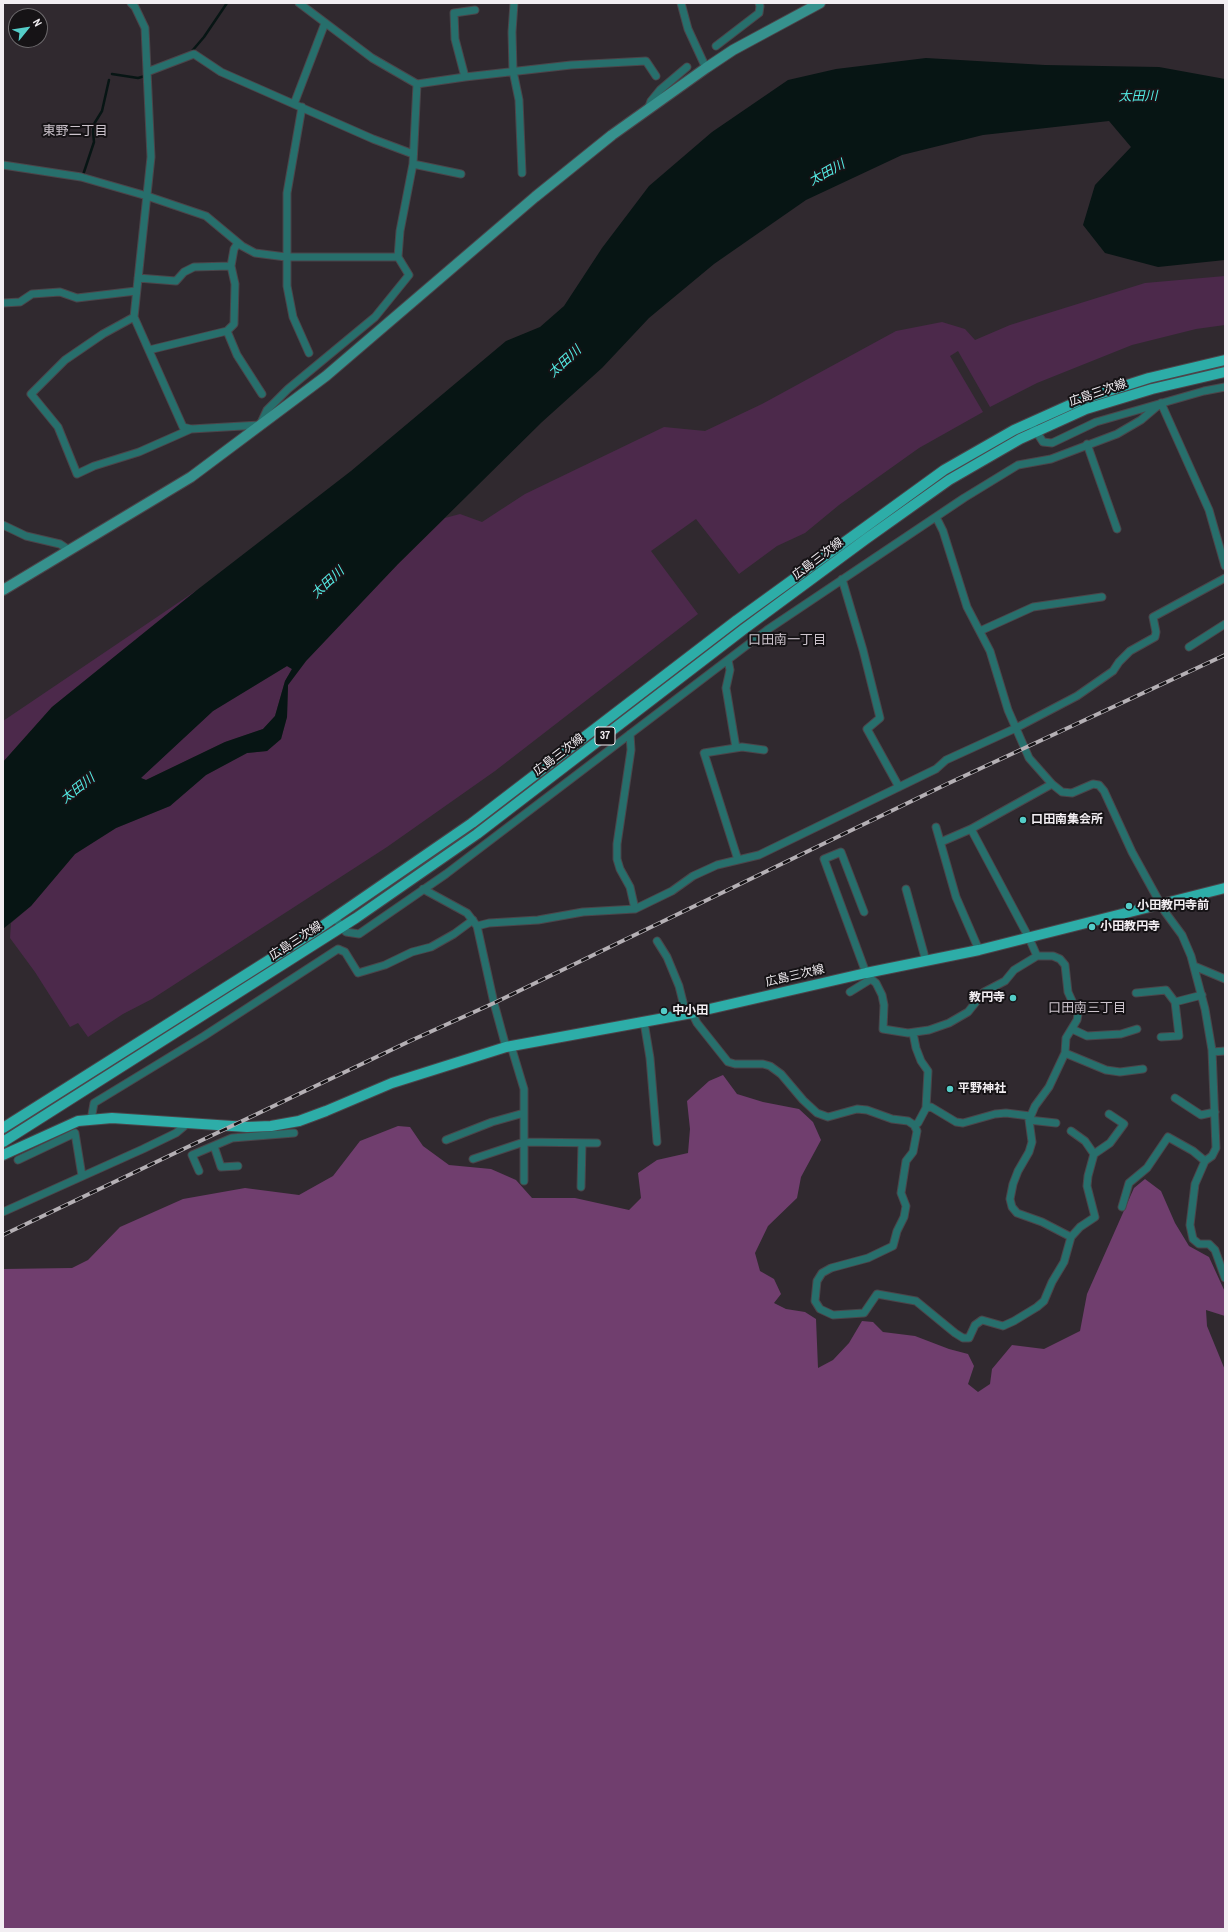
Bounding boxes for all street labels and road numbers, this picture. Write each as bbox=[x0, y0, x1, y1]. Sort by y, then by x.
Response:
street label: 広島三次線 bbox=[1067, 376, 1129, 410]
street label: 広島三次線 bbox=[790, 535, 846, 583]
road number: 37 bbox=[595, 727, 615, 745]
street label: 広島三次線 bbox=[531, 731, 587, 779]
street label: 広島三次線 bbox=[267, 919, 325, 963]
street label: 広島三次線 bbox=[764, 962, 826, 990]

